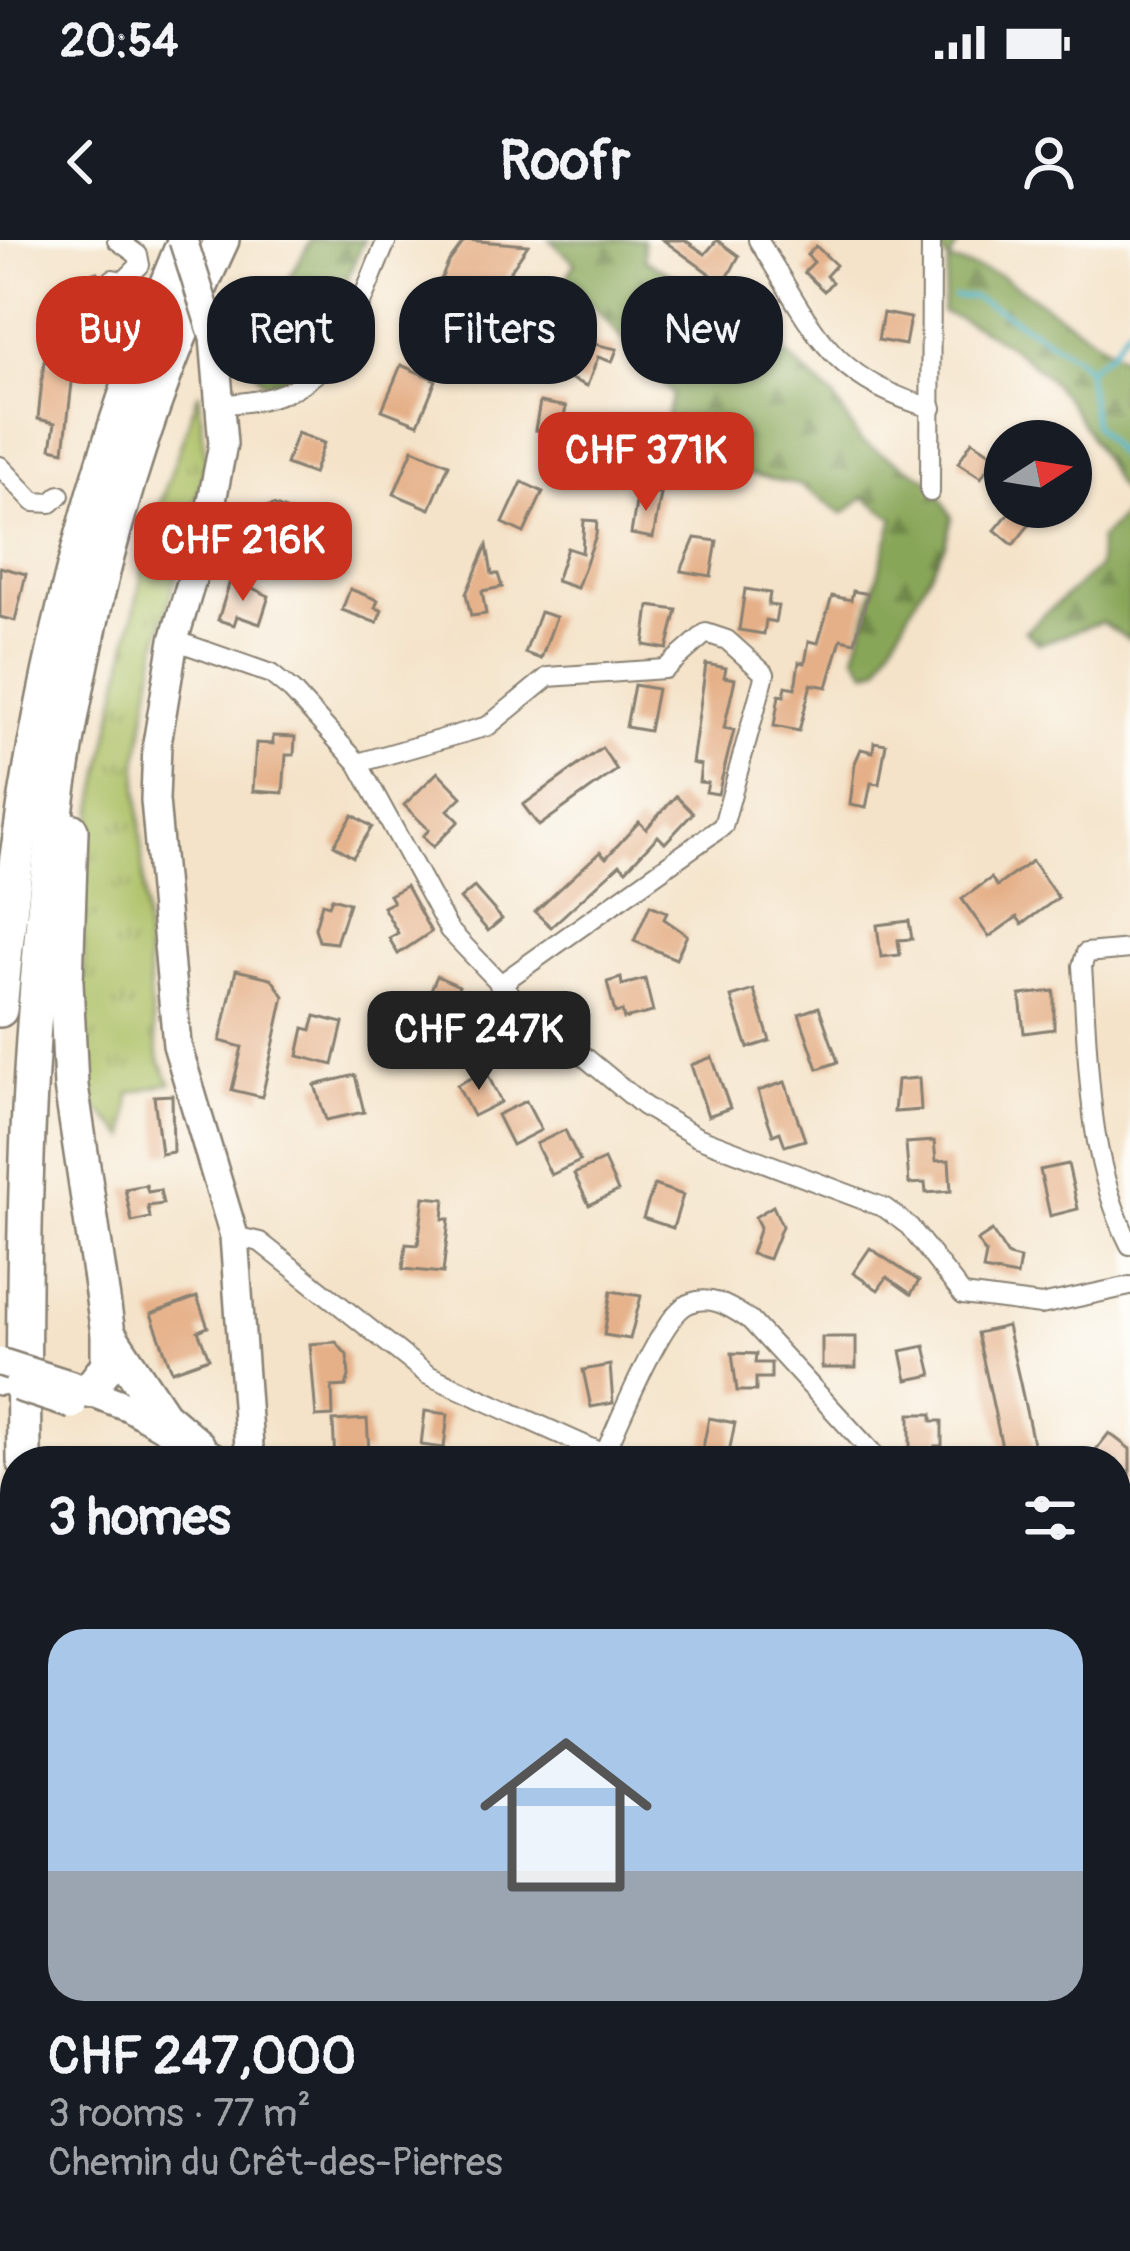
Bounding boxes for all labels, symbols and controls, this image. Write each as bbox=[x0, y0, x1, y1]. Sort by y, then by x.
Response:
text: 20:54 bbox=[60, 14, 178, 70]
text: Roofr bbox=[500, 128, 630, 196]
icon: back bbox=[48, 129, 114, 195]
icon: person bbox=[1016, 129, 1082, 195]
chip: Buy bbox=[36, 276, 183, 384]
chip: Rent bbox=[207, 276, 375, 384]
chip: Filters bbox=[399, 276, 597, 384]
chip: New bbox=[621, 276, 783, 384]
pin: CHF 371K bbox=[522, 412, 770, 514]
north arrow bbox=[984, 420, 1092, 528]
map controls bbox=[984, 420, 1092, 528]
text: CHF 371K bbox=[565, 426, 727, 475]
pin: CHF 216K bbox=[119, 502, 367, 604]
text: CHF 216K bbox=[161, 516, 325, 565]
pin: CHF 247K bbox=[355, 991, 603, 1093]
text: CHF 247K bbox=[394, 1005, 564, 1054]
icon: filters bbox=[1017, 1485, 1083, 1551]
text: 3 homes bbox=[48, 1486, 231, 1550]
icon: home bbox=[458, 1707, 674, 1923]
text: CHF 247,000 bbox=[48, 2025, 356, 2089]
text: 3 rooms · 77 m² bbox=[48, 2089, 311, 2138]
text: Chemin du Crêt-des-Pierres bbox=[48, 2138, 503, 2187]

